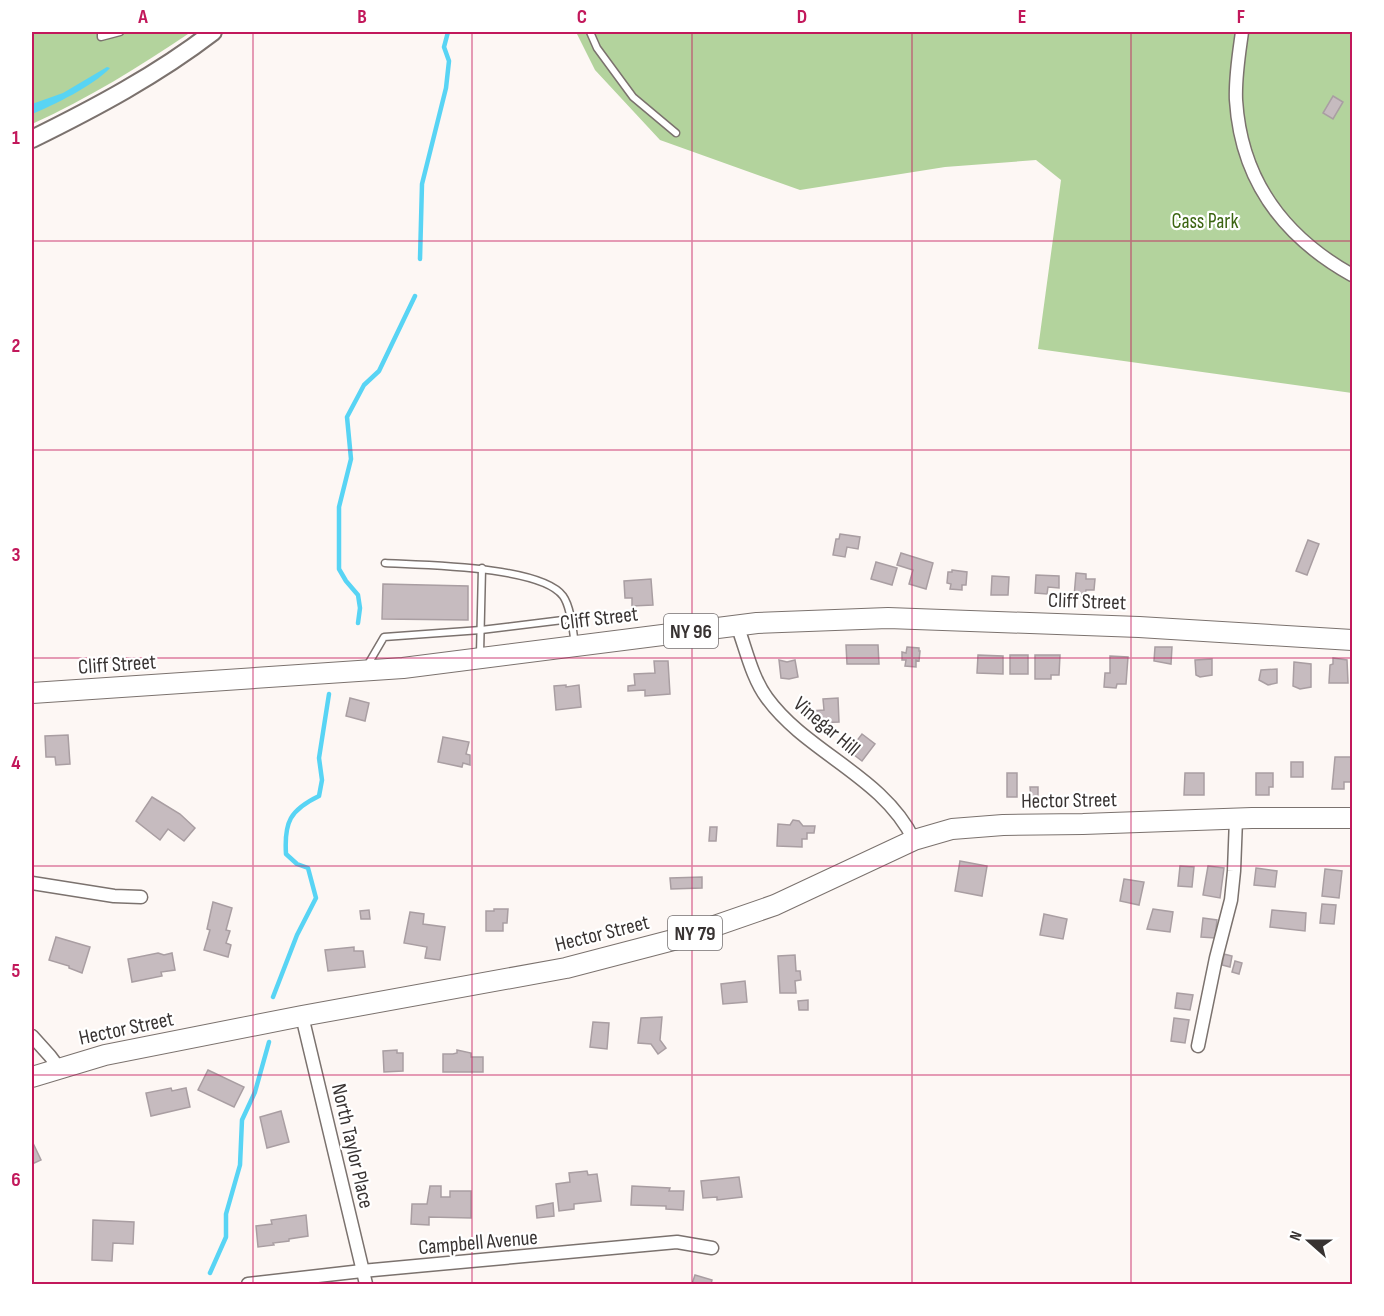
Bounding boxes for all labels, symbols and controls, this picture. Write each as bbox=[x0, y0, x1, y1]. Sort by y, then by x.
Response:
text: A bbox=[137, 5, 148, 29]
text: B bbox=[357, 5, 367, 29]
text: C bbox=[577, 5, 587, 29]
text: D bbox=[797, 5, 807, 29]
text: E bbox=[1018, 5, 1026, 29]
text: F bbox=[1237, 5, 1245, 29]
text: 1 bbox=[12, 126, 20, 150]
park label: Cass Park bbox=[1172, 209, 1238, 234]
text: 2 bbox=[12, 334, 20, 358]
text: 3 bbox=[12, 543, 21, 567]
street label: Cliff Street bbox=[1047, 588, 1126, 615]
street label: Cliff Street bbox=[559, 601, 639, 636]
road number: NY 96 bbox=[664, 614, 718, 648]
street label: Cliff Street bbox=[77, 649, 157, 680]
street label: Vinegar Hill bbox=[788, 692, 865, 761]
text: 4 bbox=[11, 751, 21, 775]
street label: Hector Street bbox=[1021, 787, 1117, 814]
street label: Hector Street bbox=[553, 910, 652, 957]
road number: NY 79 bbox=[668, 916, 722, 950]
text: 5 bbox=[12, 959, 21, 983]
street label: Hector Street bbox=[77, 1006, 176, 1051]
street label: North Taylor Place bbox=[326, 1081, 379, 1211]
text: 6 bbox=[11, 1168, 21, 1192]
north arrow bbox=[1279, 1211, 1339, 1271]
street label: Campbell Avenue bbox=[417, 1225, 539, 1260]
text: N bbox=[1286, 1229, 1307, 1244]

